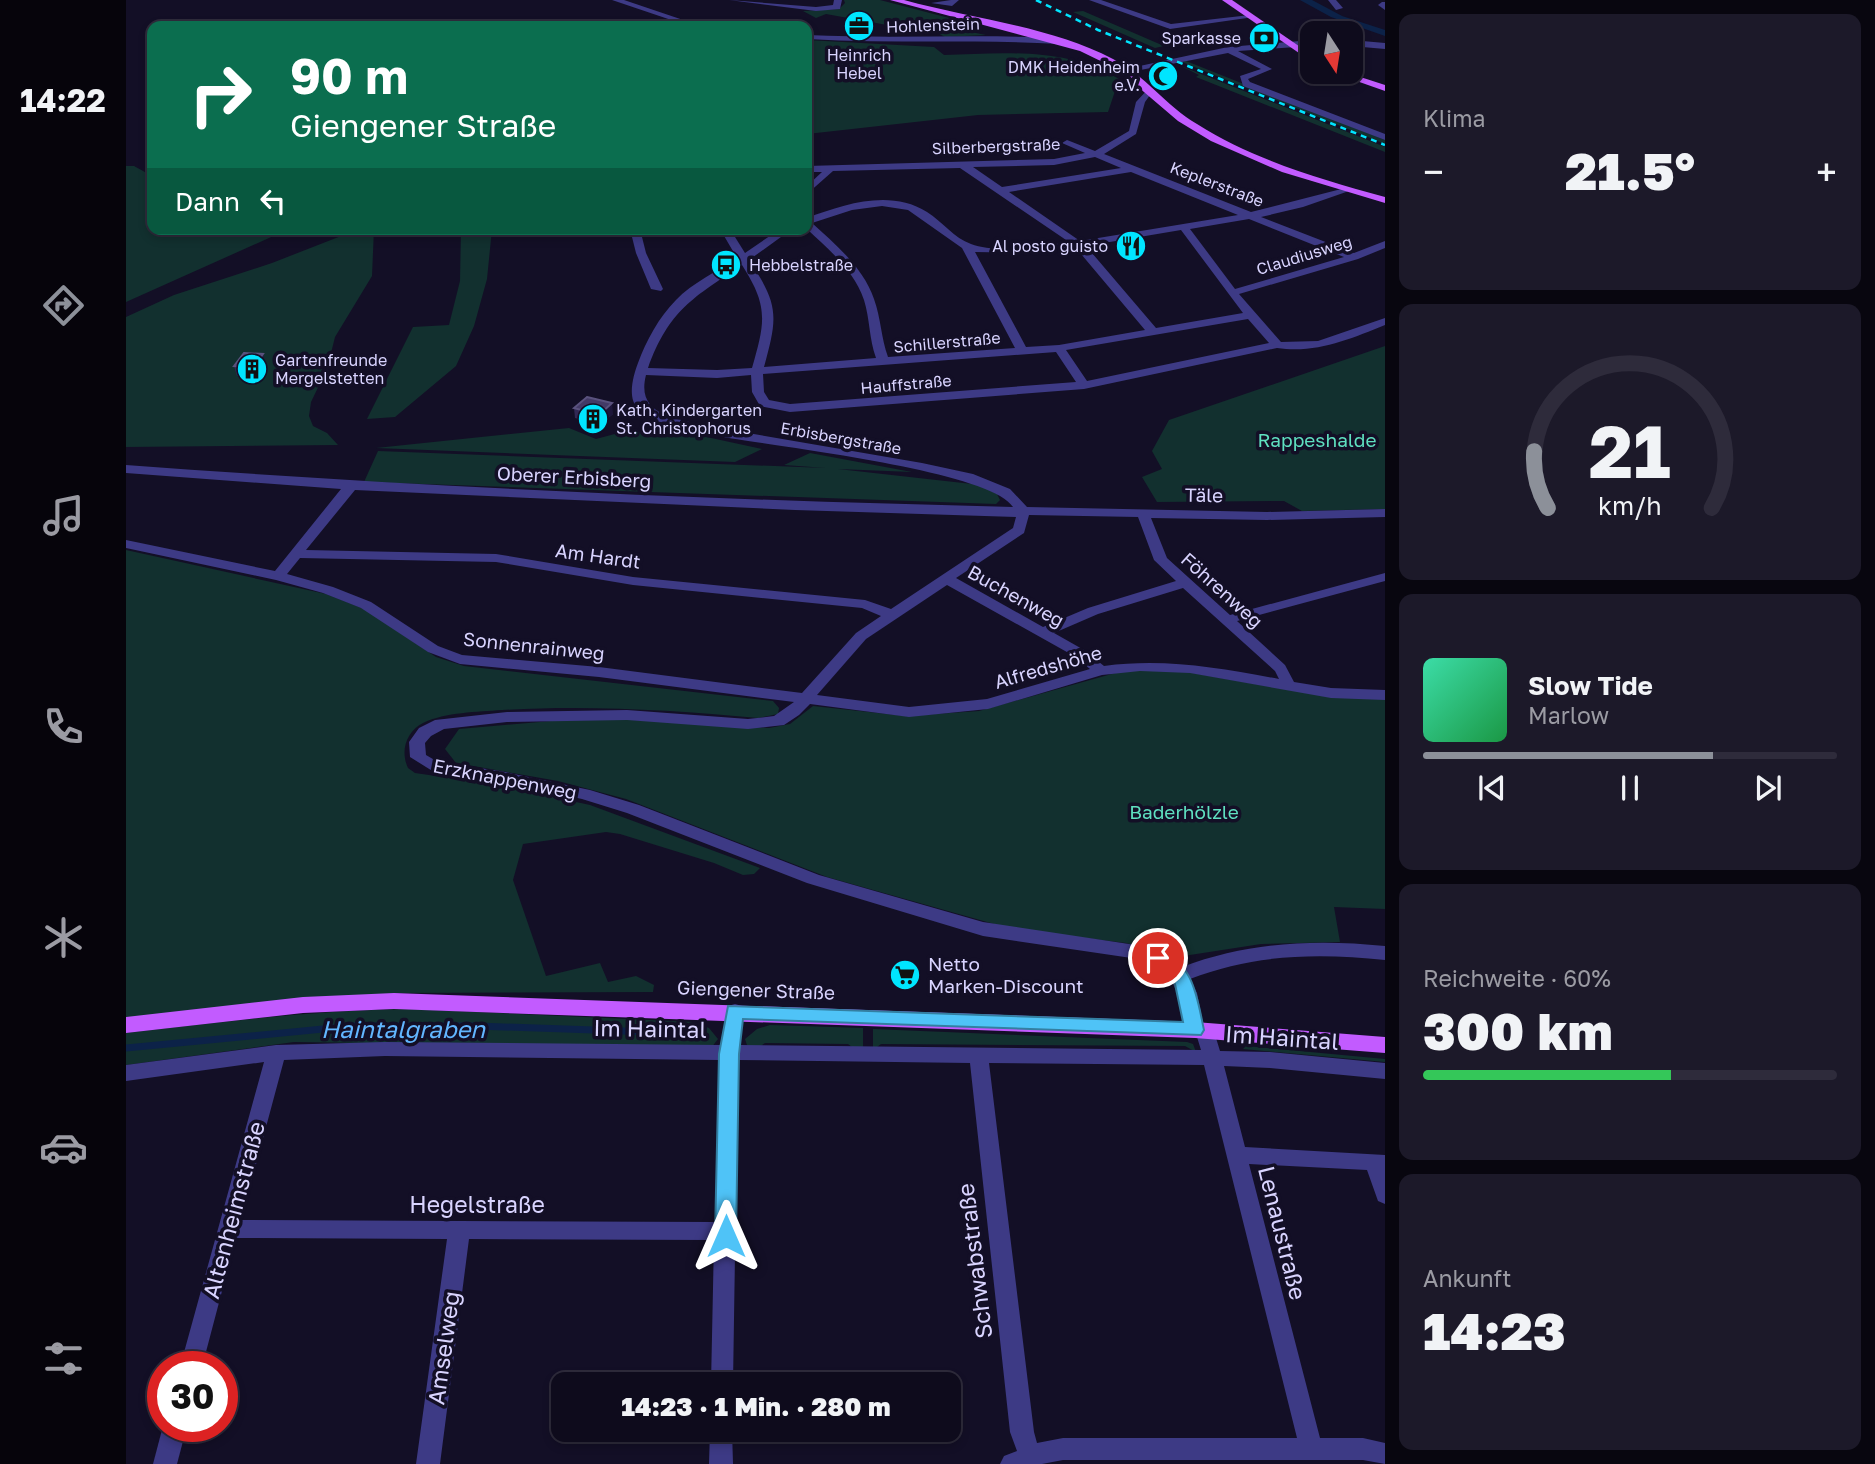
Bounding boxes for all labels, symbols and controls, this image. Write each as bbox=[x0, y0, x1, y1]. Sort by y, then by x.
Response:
office icon: Heinrich Hebel bbox=[842, 9, 876, 43]
street label: Hohlenstein bbox=[886, 13, 980, 37]
bank icon: Sparkasse bbox=[1247, 21, 1281, 55]
north arrow bbox=[1300, 21, 1363, 84]
map controls bbox=[1300, 21, 1363, 84]
place label: Sparkasse bbox=[1161, 28, 1241, 48]
place label: Heinrich Hebel bbox=[827, 45, 891, 83]
text: 90 m bbox=[290, 46, 408, 105]
icon: right bbox=[175, 49, 266, 140]
place label: DMK Heidenheim e.V. bbox=[1008, 57, 1140, 95]
mosque icon: DMK Heidenheim e.V. bbox=[1146, 59, 1180, 93]
text: 14:22 bbox=[20, 81, 106, 119]
text: Klima bbox=[1423, 104, 1486, 132]
text: Giengener Straße bbox=[290, 106, 556, 144]
street label: Silberbergstraße bbox=[931, 134, 1061, 158]
text: 21.5° bbox=[1565, 139, 1695, 201]
text: − bbox=[1423, 149, 1444, 194]
text: + bbox=[1816, 149, 1837, 194]
street label: Keplerstraße bbox=[1167, 157, 1267, 211]
icon: left bbox=[254, 182, 292, 220]
text: Dann bbox=[175, 186, 240, 217]
restaurant icon: Al posto guisto bbox=[1114, 229, 1148, 263]
street label: Claudiusweg bbox=[1254, 231, 1354, 279]
place label: Al posto guisto bbox=[992, 236, 1108, 256]
bus stop icon: Hebbelstraße bbox=[709, 248, 743, 282]
place label: Hebbelstraße bbox=[749, 255, 853, 275]
icon: directions bbox=[39, 281, 88, 330]
street label: Schillerstraße bbox=[893, 327, 1001, 357]
place label: Gartenfreunde Mergelstetten bbox=[275, 350, 387, 388]
building icon: Gartenfreunde Mergelstetten bbox=[235, 352, 269, 386]
street label: Hauffstraße bbox=[860, 370, 952, 398]
place label: Kath. Kindergarten St. Christophorus bbox=[616, 400, 762, 438]
building icon: Kath. Kindergarten St. Christophorus bbox=[576, 402, 610, 436]
text: 21 bbox=[1589, 407, 1671, 494]
street label: Erbisbergstraße bbox=[779, 418, 903, 458]
park label: Rappeshalde bbox=[1258, 428, 1376, 451]
street label: Oberer Erbisberg bbox=[496, 461, 652, 492]
street label: Täle bbox=[1185, 483, 1223, 506]
text: km/h bbox=[1598, 490, 1662, 521]
icon: music bbox=[39, 491, 88, 540]
street label: Am Hardt bbox=[554, 538, 642, 573]
street label: Föhrenweg bbox=[1177, 547, 1268, 632]
street label: Buchenweg bbox=[964, 560, 1068, 631]
street label: Sonnenrainweg bbox=[462, 627, 606, 664]
street label: Alfredshöhe bbox=[991, 640, 1104, 693]
text: Slow Tide bbox=[1528, 670, 1653, 701]
text: Marlow bbox=[1528, 701, 1609, 729]
icon: phone bbox=[39, 702, 88, 751]
street label: Erzknappenweg bbox=[431, 753, 579, 804]
icon: previous bbox=[1473, 769, 1511, 807]
icon: pause bbox=[1611, 769, 1649, 807]
icon: next bbox=[1749, 769, 1787, 807]
park label: Baderhölzle bbox=[1129, 800, 1239, 823]
icon: climate bbox=[39, 913, 88, 962]
pin bbox=[1128, 928, 1188, 988]
icon: arrive bbox=[1139, 939, 1177, 977]
place label: Netto Marken-Discount bbox=[928, 952, 1084, 997]
supermarket icon: Netto Marken-Discount bbox=[888, 958, 922, 992]
text: Reichweite · 60% bbox=[1423, 964, 1611, 992]
street label: Giengener Straße bbox=[677, 975, 835, 1004]
text: 300 km bbox=[1423, 999, 1613, 1061]
street label: Im Haintal bbox=[593, 1013, 707, 1043]
water label: Haintalgraben bbox=[321, 1014, 486, 1044]
street label: Im Haintal bbox=[1225, 1019, 1340, 1055]
street label: Altenheimstraße bbox=[196, 1118, 270, 1301]
icon: car bbox=[39, 1123, 88, 1172]
street label: Lenaustraße bbox=[1253, 1163, 1313, 1303]
street label: Schwabstraße bbox=[951, 1182, 997, 1340]
street label: Hegelstraße bbox=[409, 1190, 545, 1218]
position arrow bbox=[689, 1199, 763, 1273]
text: Ankunft bbox=[1423, 1264, 1511, 1292]
street label: Amselweg bbox=[421, 1289, 465, 1406]
text: 14:23 bbox=[1423, 1299, 1566, 1361]
icon: filters bbox=[39, 1334, 88, 1383]
speed limit sign: 30 bbox=[147, 1351, 238, 1442]
text: 14:23 · 1 Min. · 280 m bbox=[621, 1391, 891, 1422]

